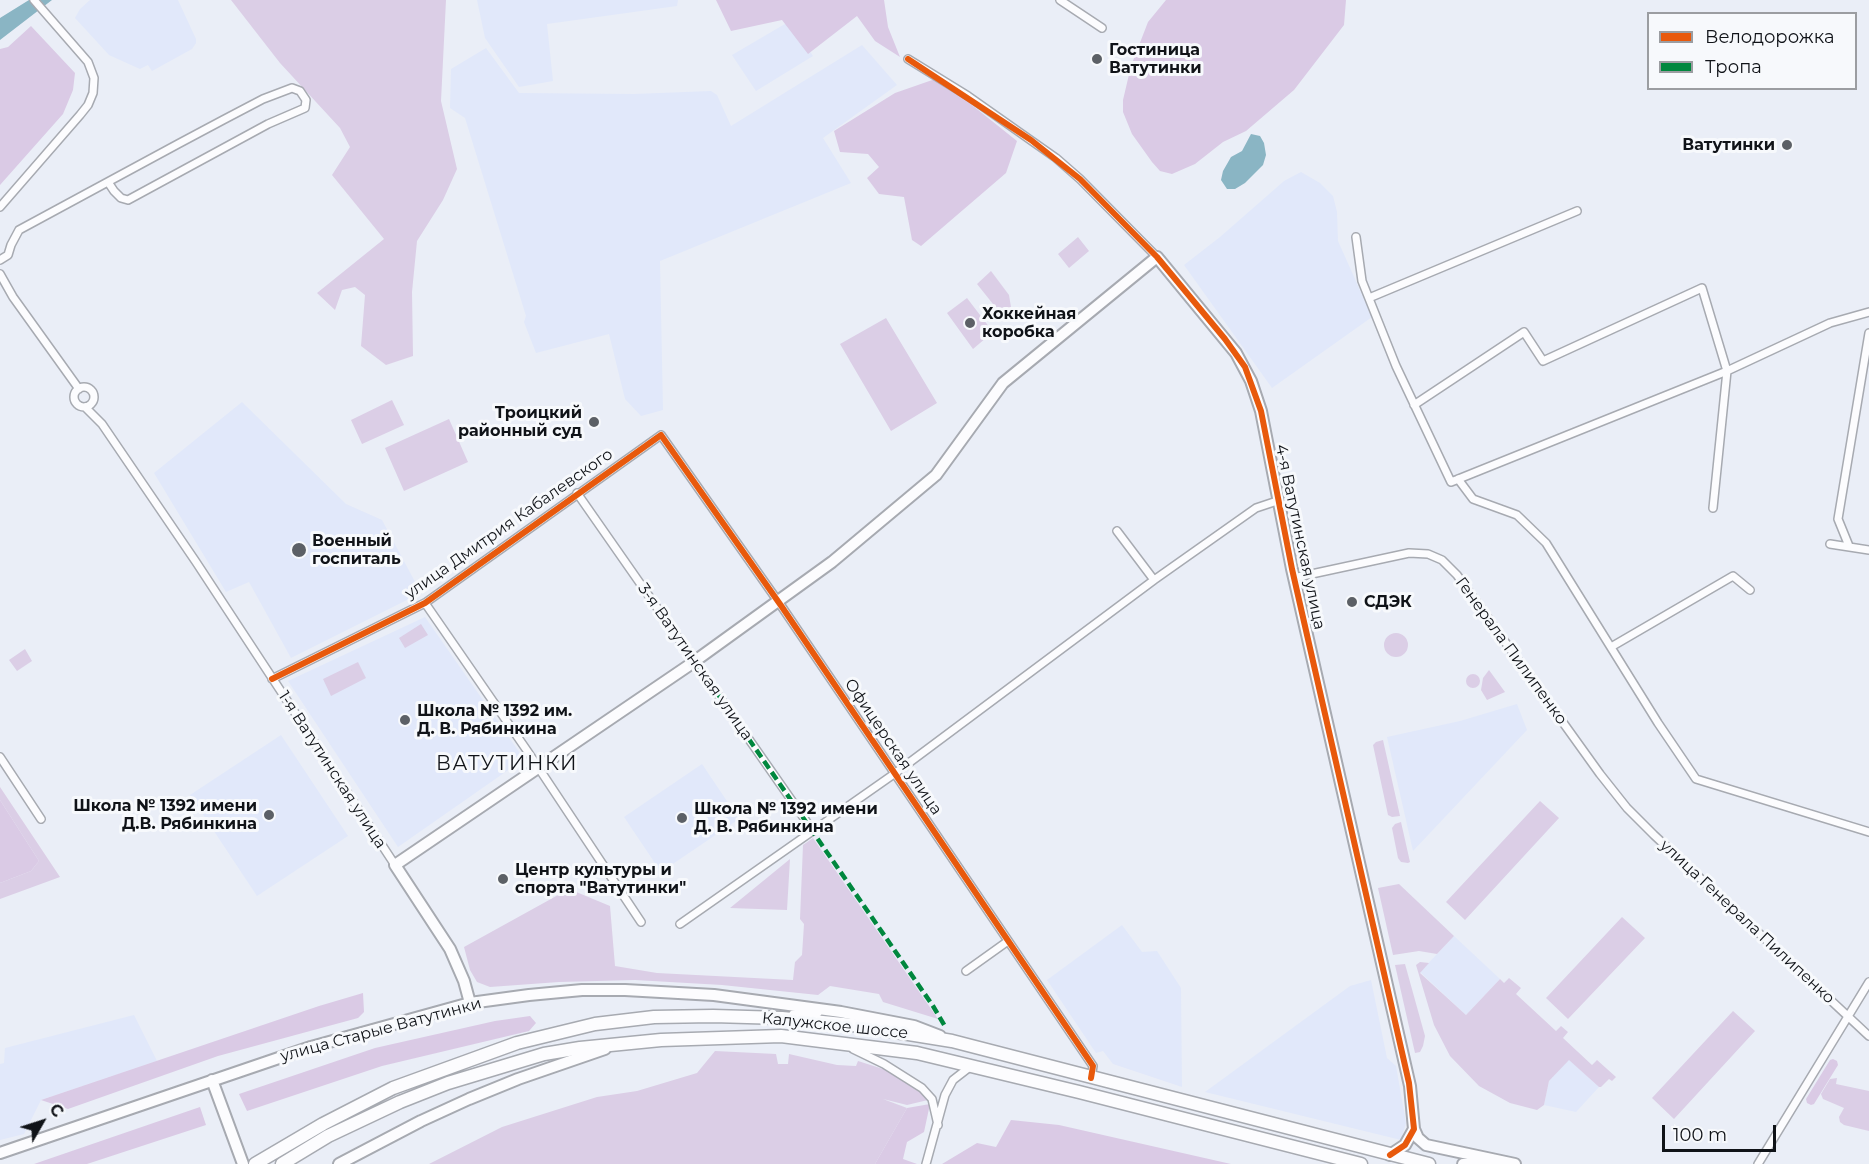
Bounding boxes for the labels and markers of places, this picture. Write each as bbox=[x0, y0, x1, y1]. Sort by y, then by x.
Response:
place label: Гостиница Ватутинки bbox=[1109, 40, 1202, 78]
marker: Гостиница Ватутинки bbox=[1090, 52, 1104, 66]
place label: Ватутинки bbox=[1682, 135, 1775, 155]
marker: Ватутинки bbox=[1780, 138, 1794, 152]
place label: Хоккейная коробка bbox=[982, 304, 1076, 342]
marker: Хоккейная коробка bbox=[963, 316, 977, 330]
place label: Троицкий районный суд bbox=[458, 403, 582, 441]
marker: Троицкий районный суд bbox=[587, 415, 601, 429]
place label: Военный госпиталь bbox=[312, 531, 401, 569]
marker: Военный госпиталь bbox=[290, 541, 308, 559]
place label: СДЭК bbox=[1364, 592, 1412, 612]
marker: СДЭК bbox=[1345, 595, 1359, 609]
place label: Школа № 1392 им. Д. В. Рябинкина bbox=[417, 701, 572, 739]
marker: Школа № 1392 им. Д. В. Рябинкина bbox=[398, 713, 412, 727]
place label: Школа № 1392 имени Д.В. Рябинкина bbox=[73, 796, 257, 834]
place label: Школа № 1392 имени Д. В. Рябинкина bbox=[694, 799, 878, 837]
marker: Школа № 1392 имени Д.В. Рябинкина bbox=[262, 808, 276, 822]
marker: Школа № 1392 имени Д. В. Рябинкина bbox=[675, 811, 689, 825]
place label: Центр культуры и спорта "Ватутинки" bbox=[515, 860, 686, 898]
marker: Центр культуры и спорта "Ватутинки" bbox=[496, 872, 510, 886]

